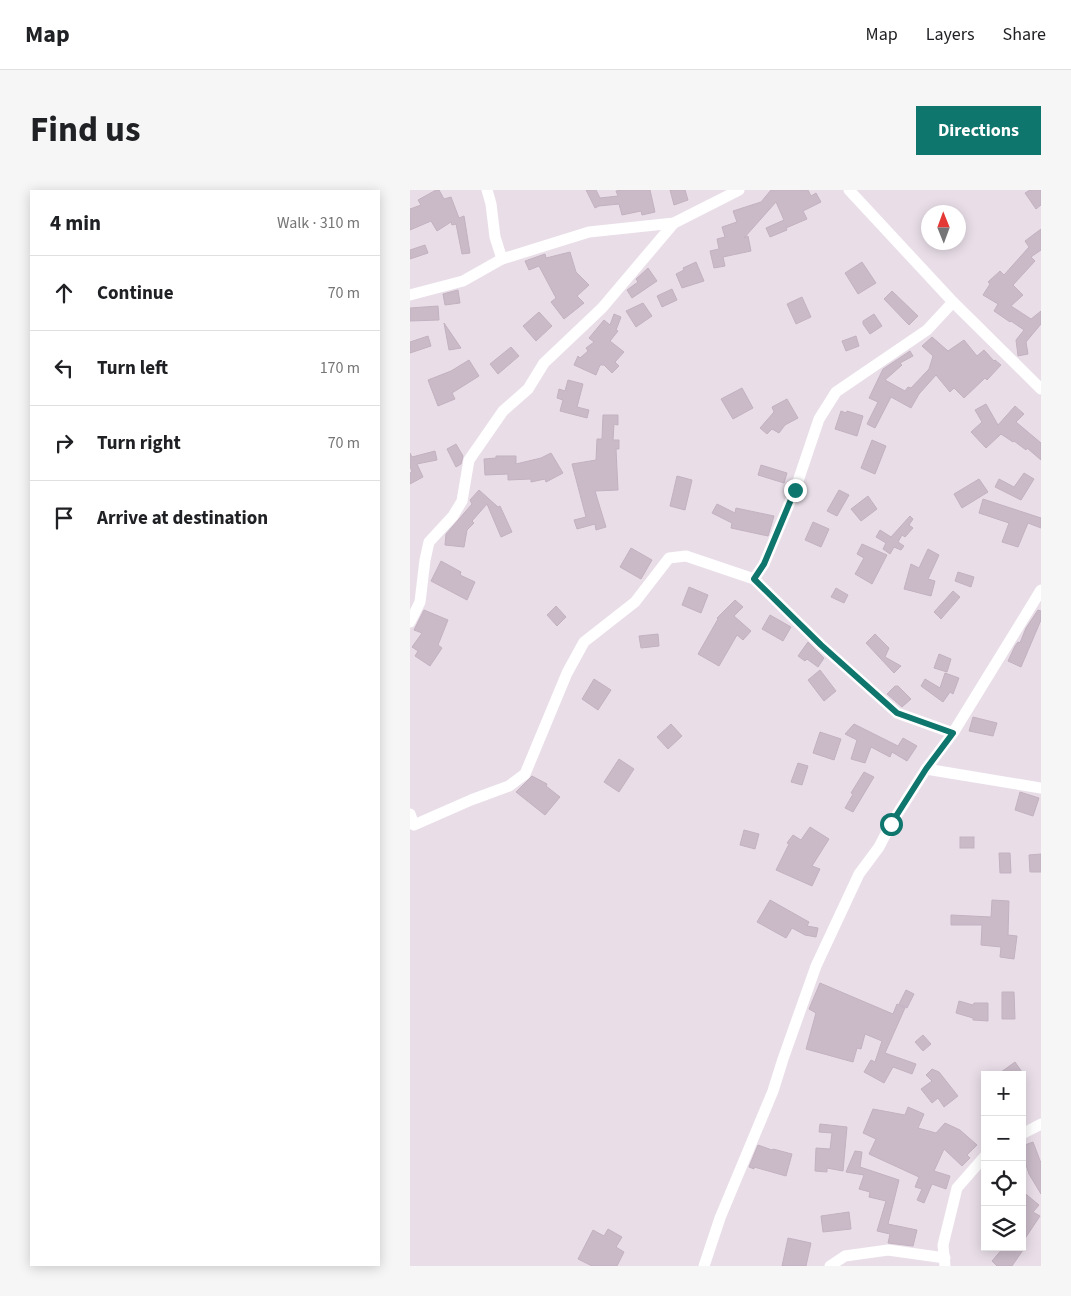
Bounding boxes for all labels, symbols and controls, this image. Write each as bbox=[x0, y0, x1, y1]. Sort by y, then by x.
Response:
text: Map bbox=[25, 17, 70, 52]
text: Map bbox=[866, 22, 898, 47]
text: Layers bbox=[926, 22, 975, 47]
text: Share bbox=[1003, 22, 1046, 47]
text: Find us bbox=[30, 105, 140, 155]
button: Directions bbox=[916, 106, 1041, 155]
north arrow bbox=[921, 205, 966, 250]
text: 4 min bbox=[50, 208, 101, 238]
text: Walk · 310 m bbox=[277, 212, 360, 234]
icon: ahead bbox=[50, 279, 78, 307]
text: Continue bbox=[97, 280, 174, 307]
text: 70 m bbox=[328, 282, 360, 304]
icon: left bbox=[50, 354, 78, 382]
text: Turn left bbox=[97, 355, 168, 382]
text: 170 m bbox=[320, 357, 360, 379]
icon: right bbox=[50, 429, 78, 457]
text: Turn right bbox=[97, 430, 181, 457]
text: 70 m bbox=[328, 432, 360, 454]
route end bbox=[784, 479, 807, 502]
icon: arrive bbox=[50, 504, 78, 532]
text: Arrive at destination bbox=[97, 505, 268, 532]
route start bbox=[880, 813, 903, 836]
map controls bbox=[981, 1071, 1026, 1251]
button: + bbox=[981, 1071, 1026, 1116]
button: − bbox=[981, 1116, 1026, 1161]
button: locate bbox=[981, 1161, 1026, 1206]
button: layers bbox=[981, 1206, 1026, 1251]

